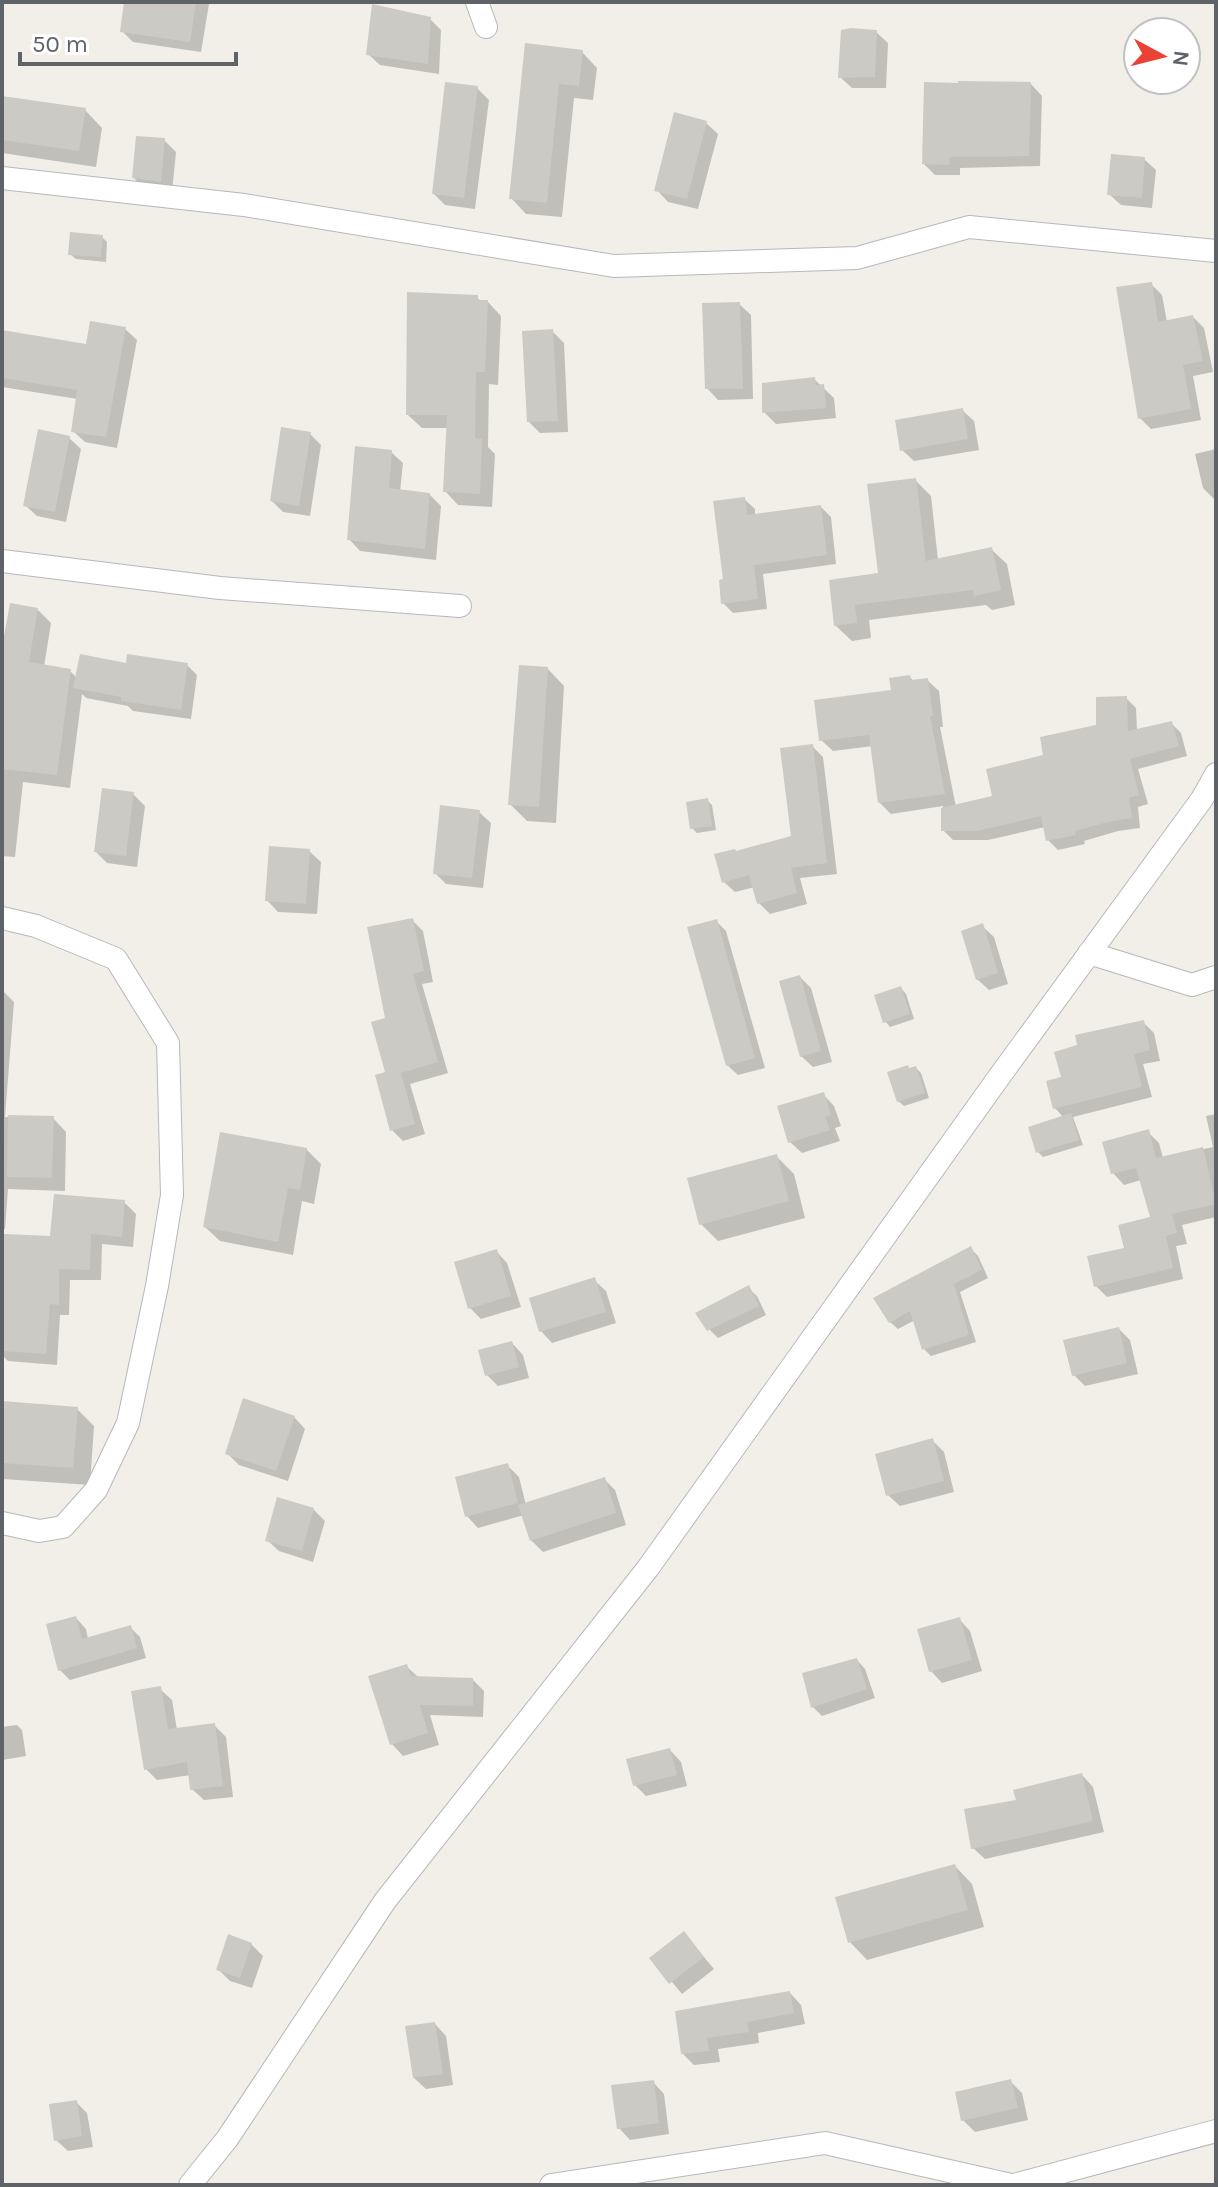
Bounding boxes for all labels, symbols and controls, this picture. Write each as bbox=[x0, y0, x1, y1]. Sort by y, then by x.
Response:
scale bar bbox=[20, 16, 236, 66]
north arrow bbox=[1122, 16, 1202, 96]
text: 50 m bbox=[32, 30, 88, 58]
text: N bbox=[1167, 49, 1195, 68]

